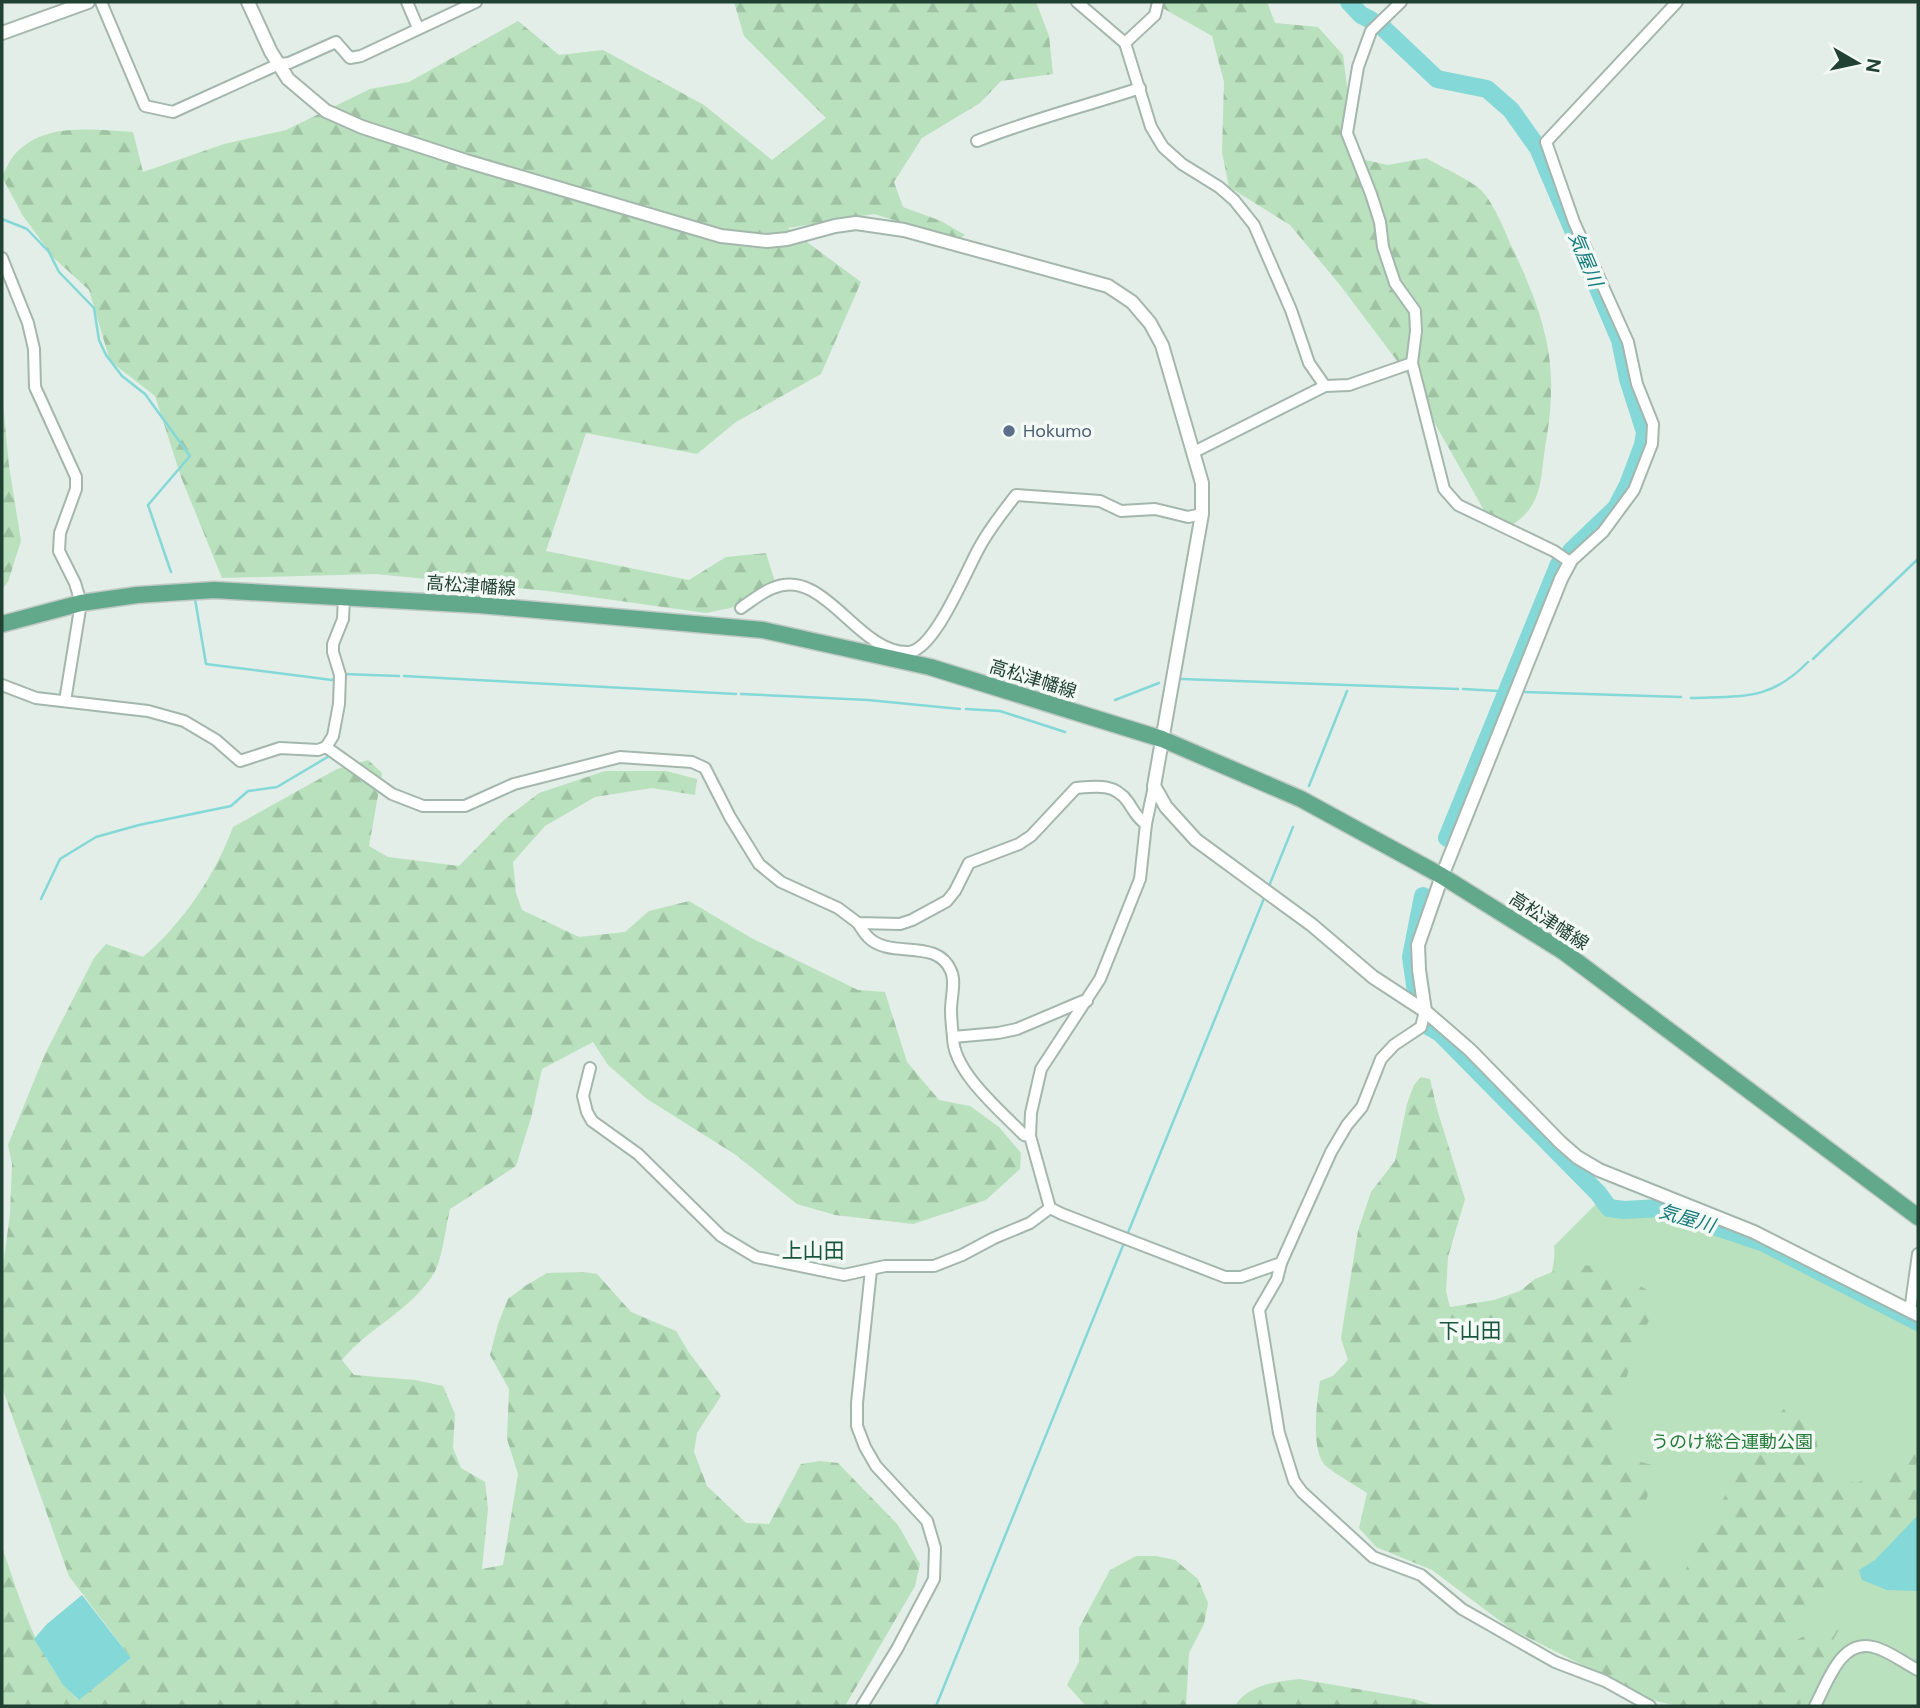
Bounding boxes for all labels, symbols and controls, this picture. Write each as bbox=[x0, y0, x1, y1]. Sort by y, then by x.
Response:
north arrow bbox=[1822, 28, 1892, 98]
text: N bbox=[1860, 57, 1887, 74]
water label: 気屋川 bbox=[1563, 228, 1609, 292]
place label: Hokumo bbox=[1023, 419, 1092, 443]
marker: Hokumo bbox=[1001, 423, 1017, 439]
street label: 高松津幡線 bbox=[425, 571, 517, 601]
street label: 高松津幡線 bbox=[986, 654, 1080, 704]
street label: 高松津幡線 bbox=[1505, 886, 1593, 956]
water label: 気屋川 bbox=[1656, 1199, 1720, 1239]
district label: 上山田 bbox=[782, 1237, 845, 1265]
district label: 下山田 bbox=[1439, 1317, 1502, 1345]
park label: うのけ総合運動公園 bbox=[1651, 1430, 1813, 1454]

